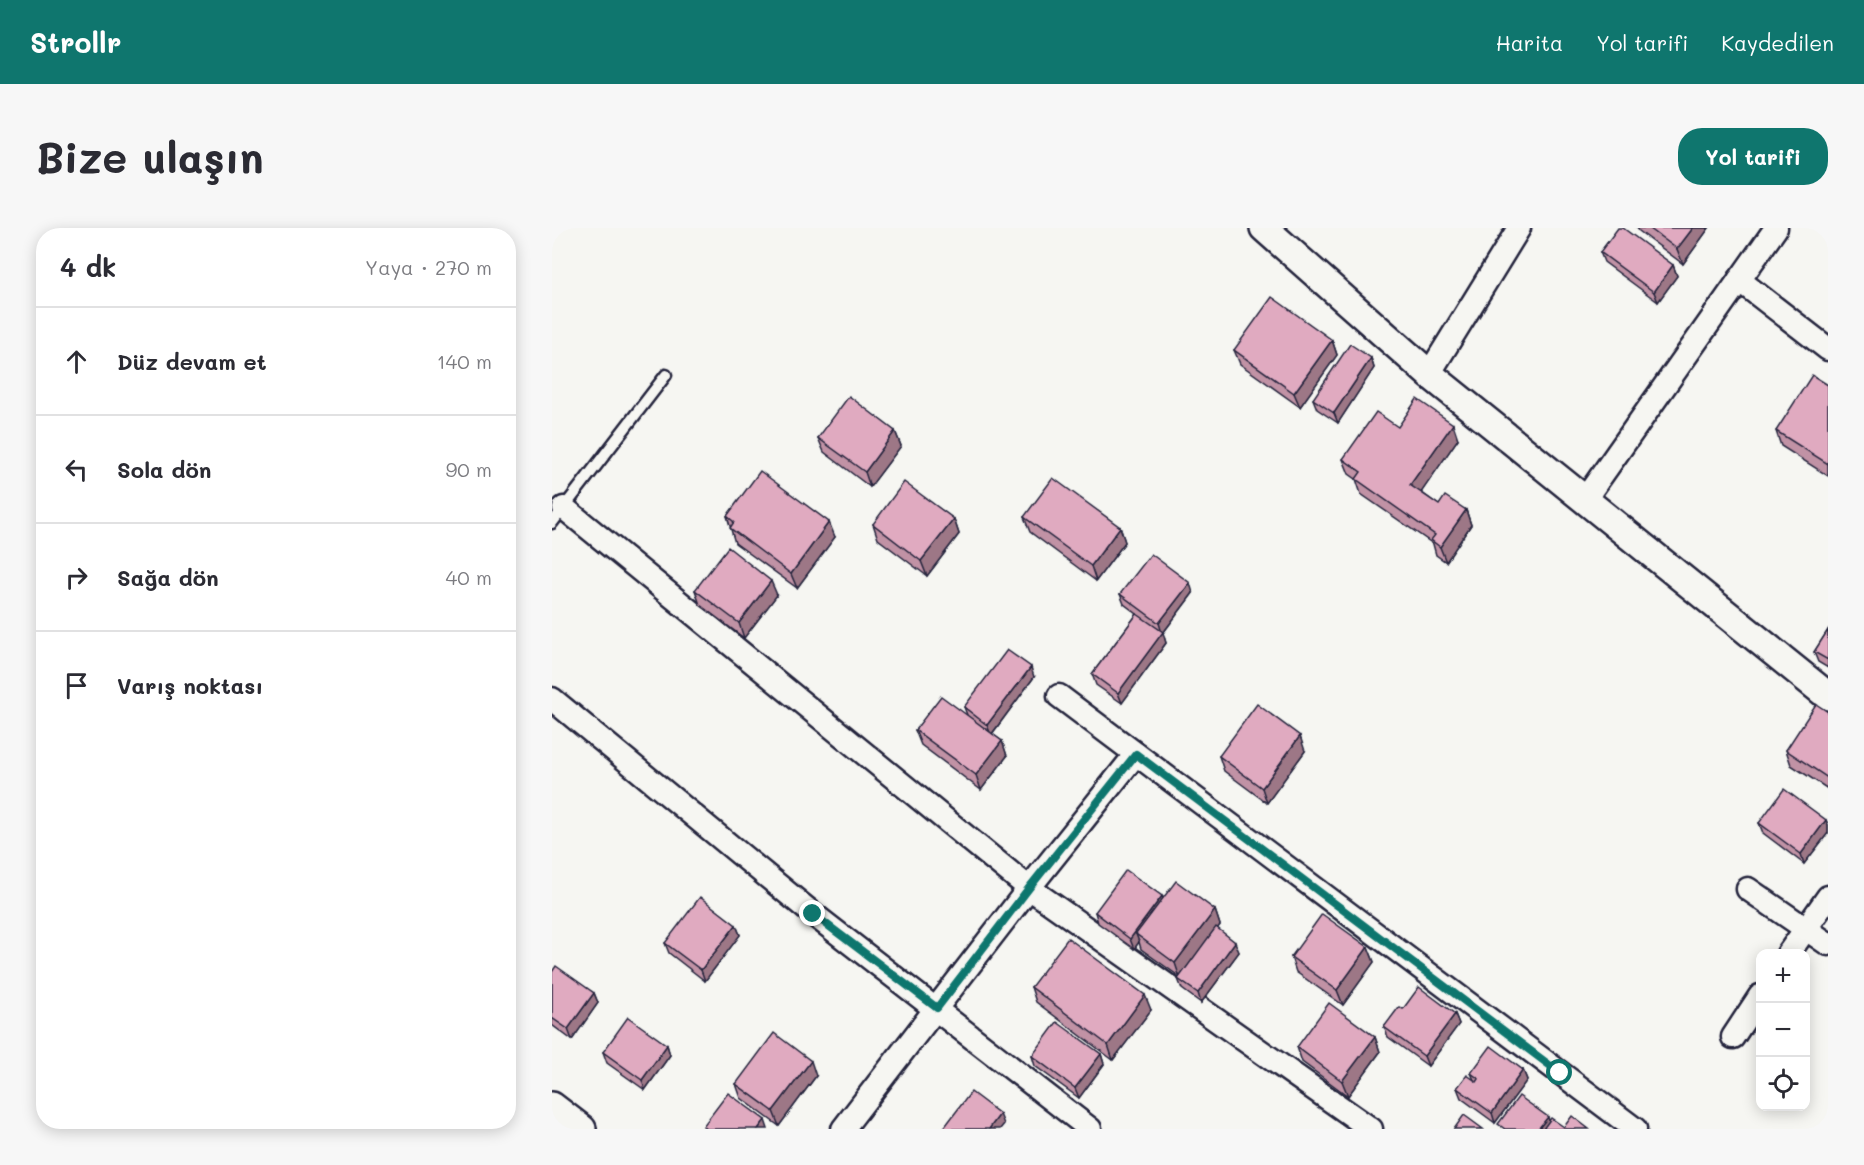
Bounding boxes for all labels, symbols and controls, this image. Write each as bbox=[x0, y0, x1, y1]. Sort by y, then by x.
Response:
text: Strollr bbox=[30, 24, 121, 60]
text: Harita bbox=[1496, 29, 1563, 56]
text: Yol tarifi bbox=[1596, 29, 1688, 56]
text: Kaydedilen bbox=[1721, 29, 1834, 56]
button: Yol tarifi bbox=[1678, 128, 1828, 185]
text: Bize ulaşın bbox=[36, 129, 264, 184]
text: 4 dk bbox=[60, 250, 116, 284]
text: Yaya · 270 m bbox=[365, 254, 492, 280]
icon: ahead bbox=[60, 345, 93, 378]
text: Düz devam et bbox=[117, 347, 266, 376]
text: 140 m bbox=[437, 348, 492, 374]
icon: left bbox=[60, 453, 93, 486]
text: Sola dön bbox=[117, 455, 211, 484]
text: 90 m bbox=[446, 456, 492, 482]
icon: right bbox=[60, 561, 93, 594]
text: Sağa dön bbox=[117, 563, 219, 592]
text: 40 m bbox=[446, 564, 492, 590]
icon: arrive bbox=[60, 669, 93, 702]
text: Varış noktası bbox=[117, 671, 263, 700]
route end bbox=[799, 900, 825, 926]
map controls bbox=[1756, 949, 1810, 1111]
button: + bbox=[1756, 949, 1810, 1003]
button: − bbox=[1756, 1003, 1810, 1057]
button: locate bbox=[1756, 1057, 1810, 1111]
route start bbox=[1546, 1059, 1572, 1085]

